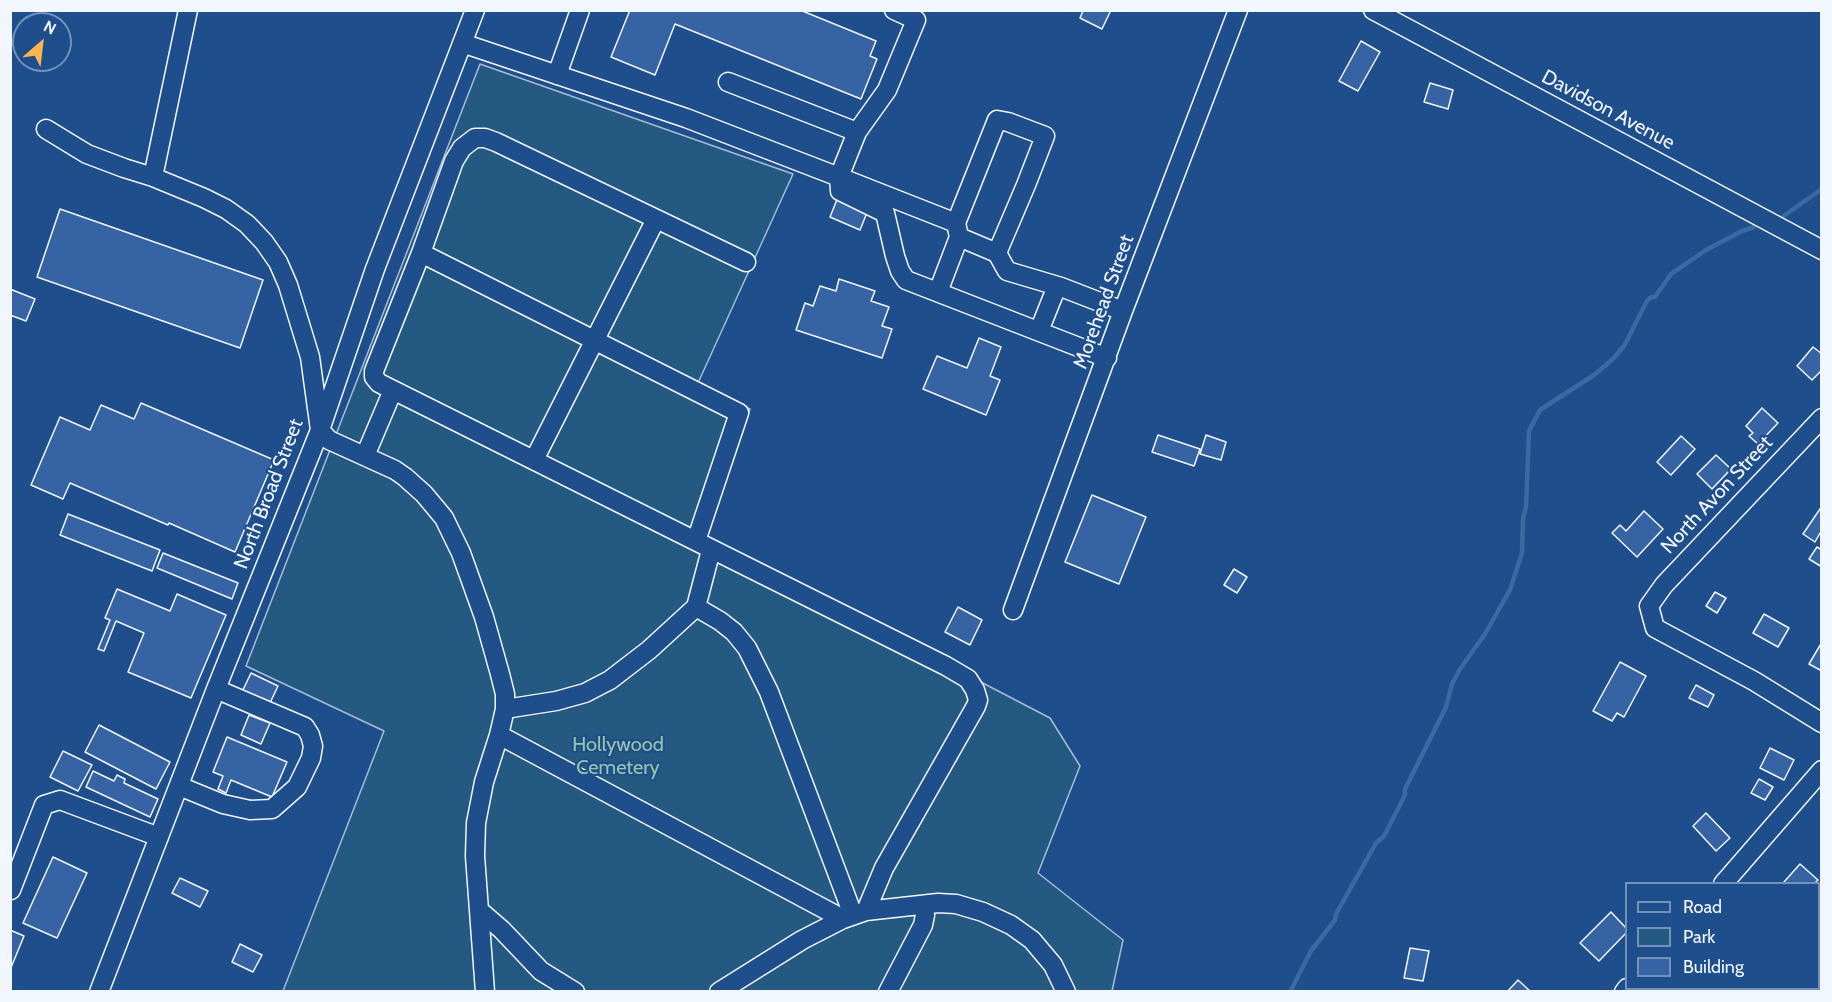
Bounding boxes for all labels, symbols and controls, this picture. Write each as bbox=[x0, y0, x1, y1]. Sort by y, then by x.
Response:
north arrow bbox=[12, 12, 72, 72]
text: N bbox=[40, 16, 59, 38]
street label: Davidson Avenue bbox=[1537, 65, 1679, 155]
street label: Morehead Street bbox=[1069, 232, 1139, 372]
street label: North Broad Street bbox=[229, 416, 309, 572]
street label: North Avon Street bbox=[1656, 431, 1778, 559]
park label: Hollywood Cemetery bbox=[572, 733, 664, 780]
legend bbox=[1625, 882, 1820, 990]
text: Road bbox=[1683, 896, 1722, 918]
text: Park bbox=[1683, 926, 1715, 948]
text: Building bbox=[1683, 956, 1744, 978]

